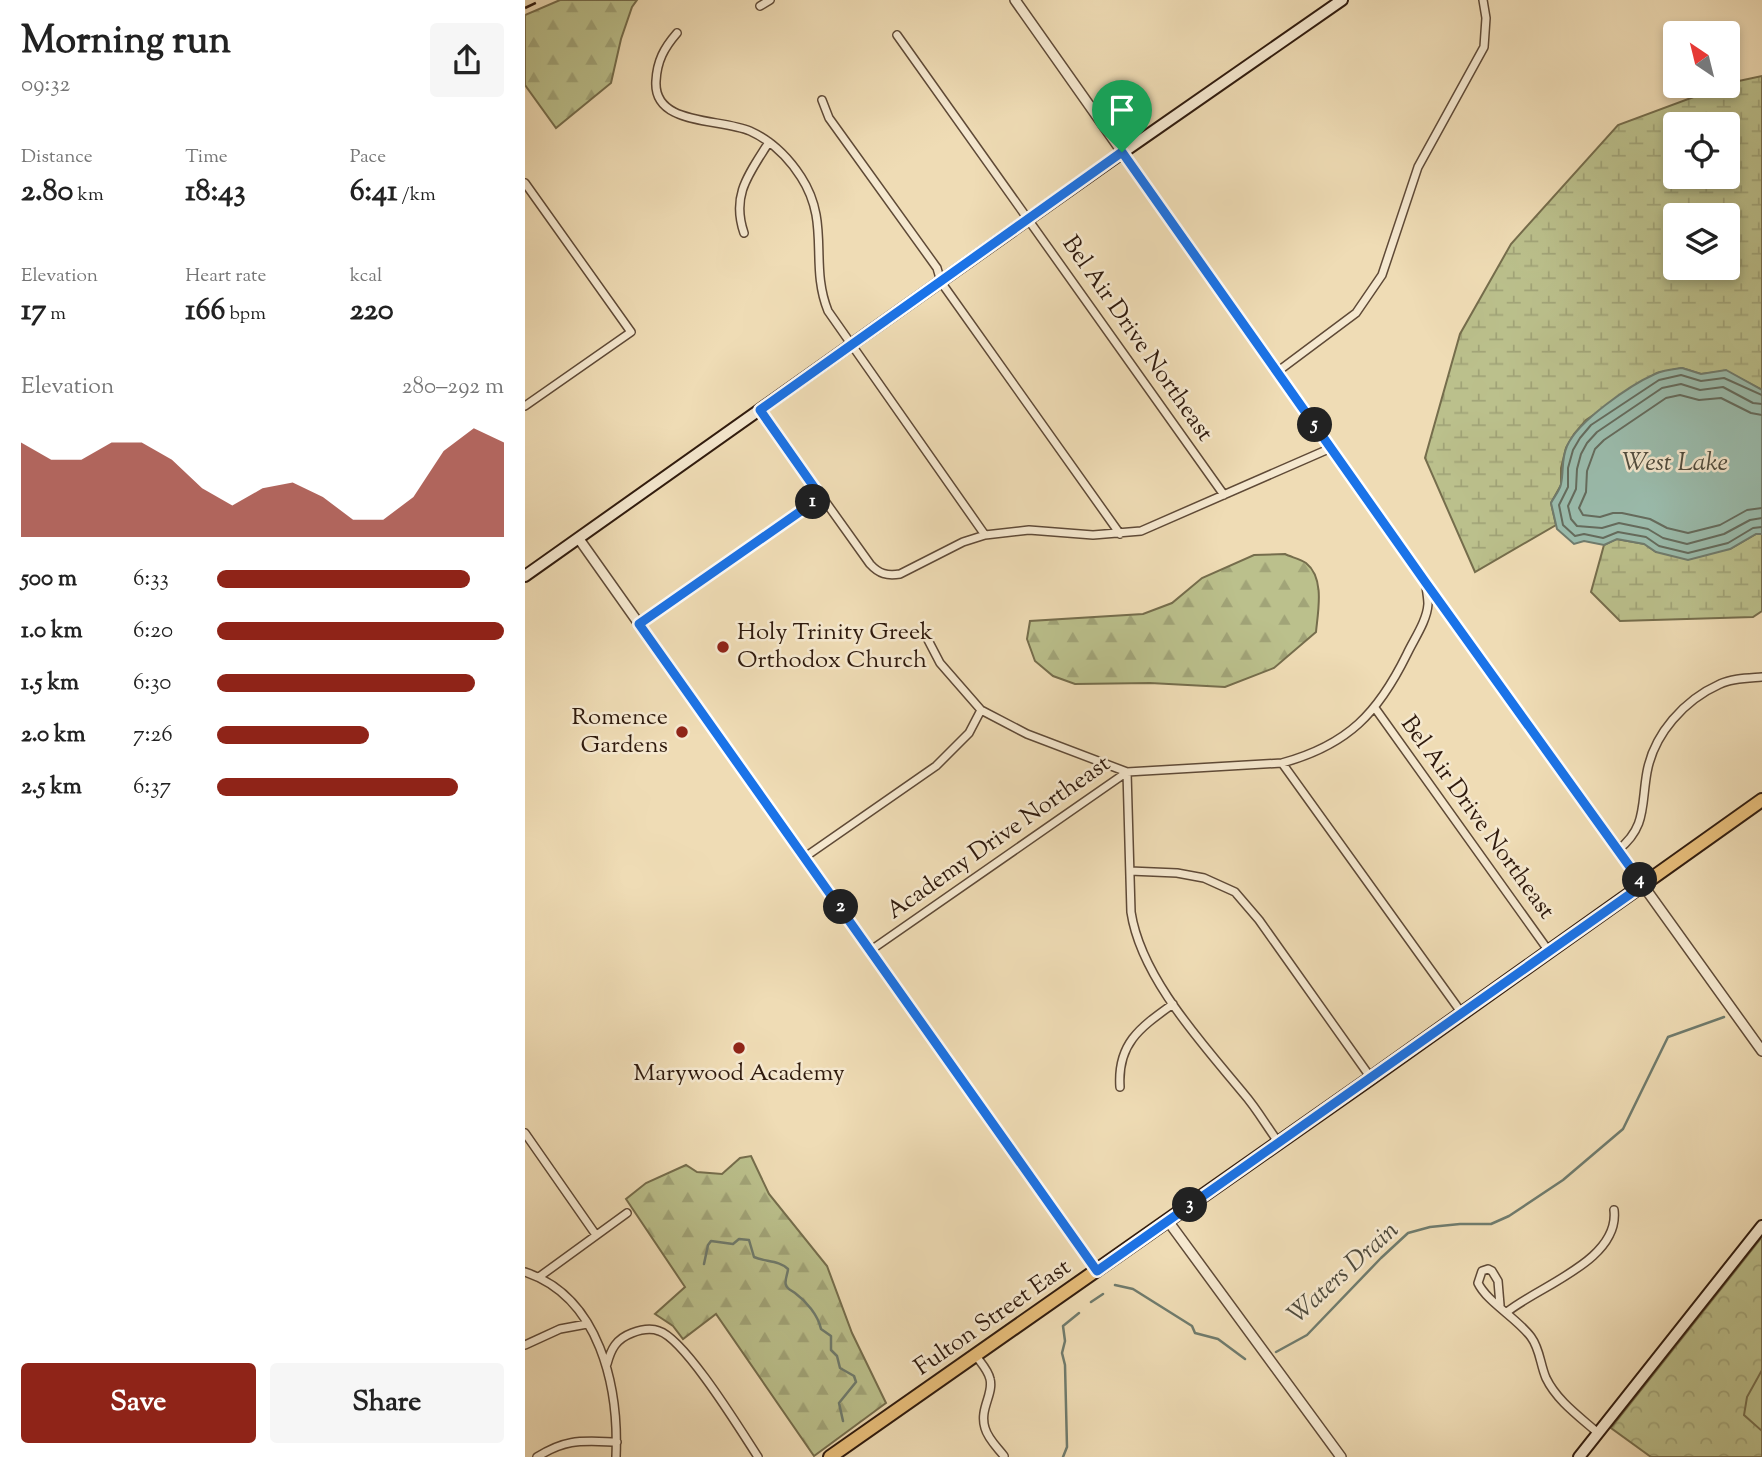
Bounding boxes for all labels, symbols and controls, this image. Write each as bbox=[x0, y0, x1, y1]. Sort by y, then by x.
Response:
text: Morning run bbox=[21, 16, 231, 70]
north arrow bbox=[1663, 21, 1739, 98]
map controls bbox=[1663, 21, 1740, 280]
button: share bbox=[430, 23, 504, 97]
text: 09:32 bbox=[21, 69, 70, 102]
pin bbox=[1092, 80, 1152, 152]
icon: arrive bbox=[1103, 91, 1141, 129]
button: locate bbox=[1663, 112, 1740, 189]
text: Distance bbox=[21, 144, 93, 171]
text: Time bbox=[185, 144, 228, 171]
text: Pace bbox=[350, 144, 386, 171]
text: 2.80 bbox=[21, 171, 73, 214]
text: 18:43 bbox=[185, 171, 246, 214]
text: 6:41 bbox=[350, 171, 397, 214]
text: km bbox=[73, 182, 104, 209]
text: /km bbox=[397, 182, 436, 209]
button: layers bbox=[1663, 203, 1740, 280]
street label: Bel Air Drive Northeast bbox=[1053, 229, 1221, 449]
text: Elevation bbox=[21, 263, 98, 290]
text: Heart rate bbox=[185, 263, 266, 290]
text: kcal bbox=[350, 263, 382, 290]
text: 17 bbox=[21, 290, 46, 333]
text: 166 bbox=[185, 290, 225, 333]
text: 220 bbox=[350, 290, 394, 333]
text: m bbox=[46, 301, 66, 328]
text: bpm bbox=[225, 301, 266, 328]
text: Elevation bbox=[21, 371, 114, 404]
text: 280–292 m bbox=[402, 371, 504, 404]
pin: 5 bbox=[1297, 408, 1333, 442]
text: 5 bbox=[1311, 411, 1318, 438]
water label: West Lake bbox=[1622, 445, 1728, 482]
pin: 1 bbox=[795, 484, 831, 520]
text: 1 bbox=[809, 488, 816, 515]
text: 500 m bbox=[21, 563, 77, 596]
text: 6:33 bbox=[133, 563, 169, 596]
text: 1.0 km bbox=[21, 615, 83, 648]
text: 6:20 bbox=[133, 615, 173, 648]
place label: Holy Trinity Greek Orthodox Church bbox=[737, 616, 933, 678]
marker: Holy Trinity Greek Orthodox Church bbox=[715, 639, 731, 655]
text: 1.5 km bbox=[21, 667, 79, 700]
text: 6:30 bbox=[133, 667, 171, 700]
place label: Romence Gardens bbox=[572, 701, 668, 763]
street label: Bel Air Drive Northeast bbox=[1392, 709, 1562, 927]
text: 2.0 km bbox=[21, 719, 86, 752]
text: 7:26 bbox=[133, 719, 173, 752]
marker: Romence Gardens bbox=[674, 724, 690, 740]
street label: Academy Drive Northeast bbox=[880, 748, 1118, 928]
text: 2.5 km bbox=[21, 771, 82, 804]
text: 6:37 bbox=[133, 771, 171, 804]
pin: 4 bbox=[1623, 862, 1657, 898]
text: 4 bbox=[1635, 866, 1644, 893]
pin: 2 bbox=[823, 890, 859, 925]
text: 2 bbox=[836, 893, 845, 920]
marker: Marywood Academy bbox=[731, 1040, 747, 1056]
place label: Marywood Academy bbox=[633, 1057, 845, 1091]
pin: 3 bbox=[1173, 1188, 1207, 1222]
text: 3 bbox=[1186, 1191, 1193, 1218]
water label: Waters Drain bbox=[1280, 1213, 1408, 1333]
street label: Fulton Street East bbox=[908, 1251, 1078, 1385]
button: Save bbox=[21, 1363, 256, 1443]
button: Share bbox=[270, 1363, 504, 1443]

